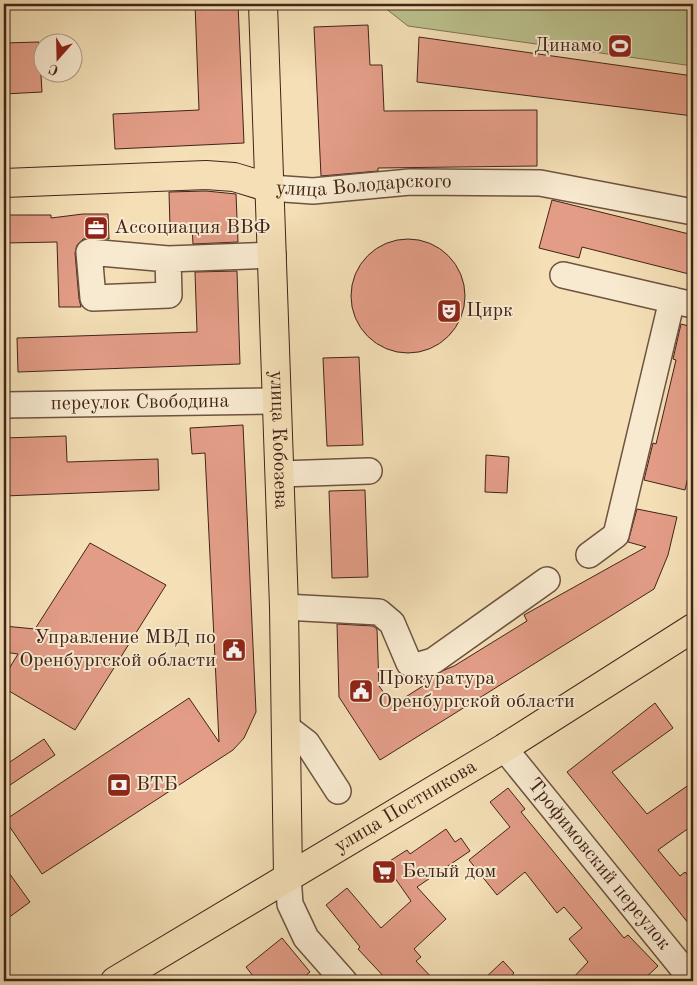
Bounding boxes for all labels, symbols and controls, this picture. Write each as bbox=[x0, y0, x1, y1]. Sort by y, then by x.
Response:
north arrow bbox=[32, 32, 82, 82]
sports icon: Динамо bbox=[607, 33, 633, 59]
place label: Динамо bbox=[534, 36, 602, 56]
text: С bbox=[47, 61, 61, 77]
street label: улица Володарского bbox=[275, 172, 452, 201]
office icon: Ассоциация ВВФ bbox=[83, 215, 109, 241]
place label: Ассоциация ВВФ bbox=[114, 218, 271, 238]
theatre icon: Цирк bbox=[436, 298, 462, 324]
place label: Цирк bbox=[466, 301, 513, 321]
street label: улица Кобозева bbox=[266, 370, 291, 509]
street label: переулок Свободина bbox=[51, 392, 230, 414]
place label: Управление МВД по Оренбургской области bbox=[19, 628, 216, 671]
public building icon: Управление МВД по Оренбургской области bbox=[221, 637, 247, 663]
place label: Прокуратура Оренбургской области bbox=[378, 669, 575, 712]
public building icon: Прокуратура Оренбургской области bbox=[348, 678, 374, 704]
street label: улица Постникова bbox=[331, 757, 480, 857]
bank icon: ВТБ bbox=[106, 772, 132, 798]
place label: ВТБ bbox=[136, 775, 178, 795]
street label: Трофимовский переулок bbox=[523, 775, 674, 954]
supermarket icon: Белый дом bbox=[371, 859, 397, 885]
place label: Белый дом bbox=[402, 862, 496, 882]

